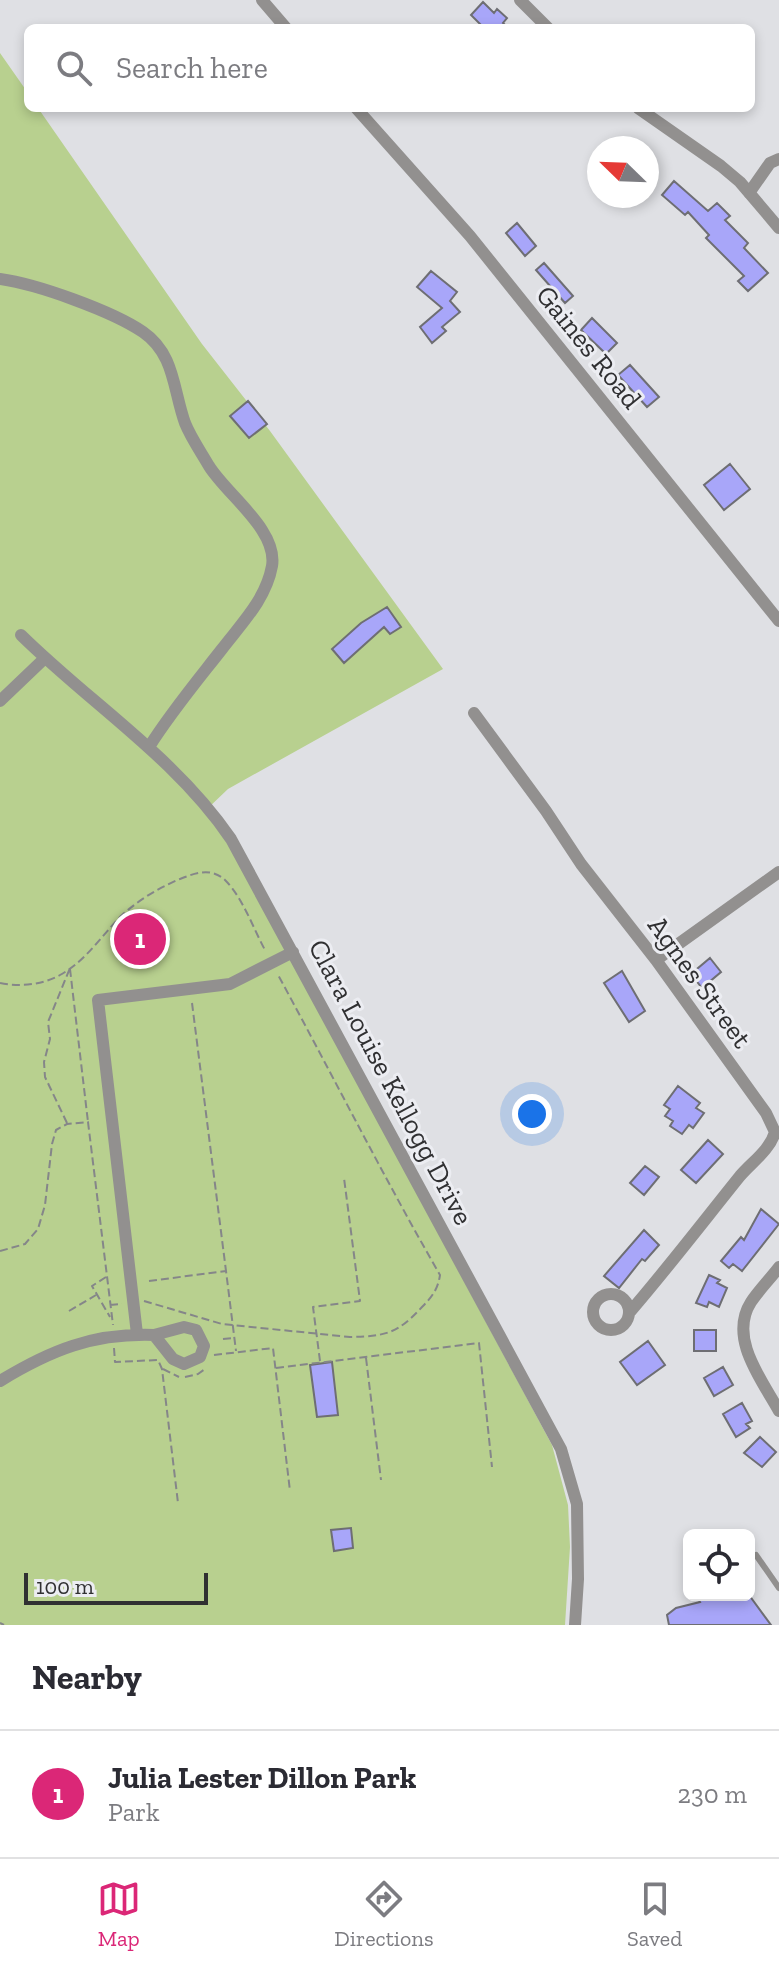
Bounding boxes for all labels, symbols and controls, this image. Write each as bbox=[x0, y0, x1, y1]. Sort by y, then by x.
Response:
search box bbox=[24, 24, 755, 112]
icon: search bbox=[52, 46, 96, 90]
text: Search here bbox=[116, 50, 268, 86]
north arrow bbox=[587, 136, 659, 208]
street label: Gaines Road bbox=[529, 279, 649, 415]
pin: 1 bbox=[114, 909, 166, 969]
street label: Agnes Street bbox=[641, 910, 759, 1055]
street label: Clara Louise Kellogg Drive bbox=[302, 934, 480, 1230]
your location bbox=[512, 1094, 552, 1134]
map controls bbox=[683, 1529, 755, 1601]
button: locate bbox=[683, 1529, 755, 1601]
scale bar bbox=[24, 1569, 208, 1605]
text: 100 m bbox=[36, 1573, 94, 1600]
text: Nearby bbox=[32, 1657, 142, 1698]
text: Julia Lester Dillon Park bbox=[108, 1760, 416, 1796]
text: 1 bbox=[53, 1778, 63, 1810]
text: 230 m bbox=[678, 1778, 747, 1810]
text: Park bbox=[108, 1796, 160, 1828]
tab: Map bbox=[97, 1877, 141, 1952]
tab: Directions bbox=[334, 1877, 434, 1952]
tab: Saved bbox=[627, 1877, 682, 1952]

